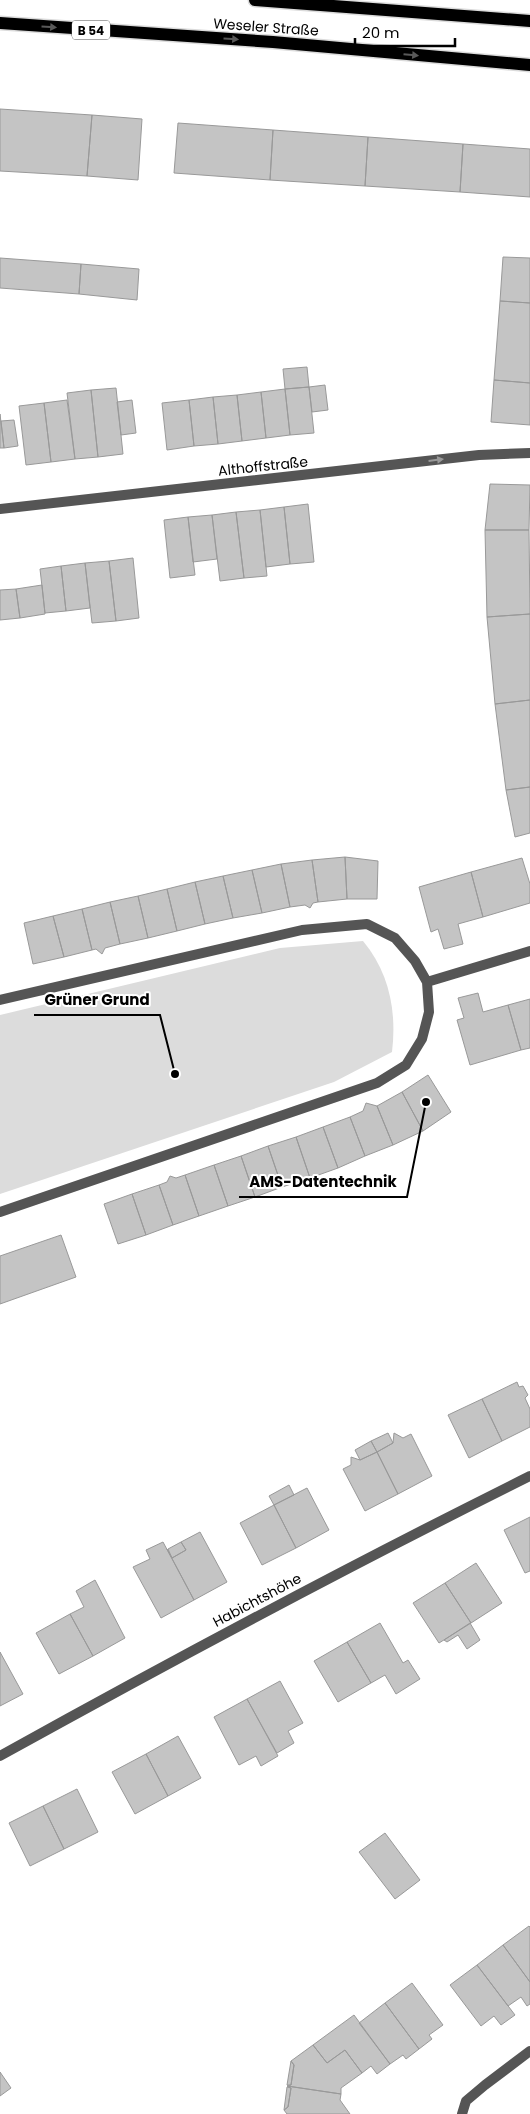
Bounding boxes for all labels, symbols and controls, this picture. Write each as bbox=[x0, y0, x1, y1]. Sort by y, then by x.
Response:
street label: Weseler Straße bbox=[213, 13, 320, 41]
scale bar bbox=[355, 15, 455, 47]
road number: B 54 bbox=[72, 20, 110, 40]
text: 20 m bbox=[362, 22, 400, 43]
one-way arrow bbox=[41, 23, 57, 31]
one-way arrow bbox=[224, 36, 240, 44]
one-way arrow bbox=[403, 51, 419, 59]
street label: Althoffstraße bbox=[217, 451, 309, 481]
one-way arrow bbox=[428, 456, 444, 464]
callout: Grüner Grund bbox=[34, 985, 160, 1015]
text: Grüner Grund bbox=[44, 989, 150, 1010]
callout: AMS-Datentechnik bbox=[239, 1167, 407, 1197]
text: AMS-Datentechnik bbox=[249, 1171, 398, 1192]
street label: Habichtshöhe bbox=[209, 1568, 305, 1632]

